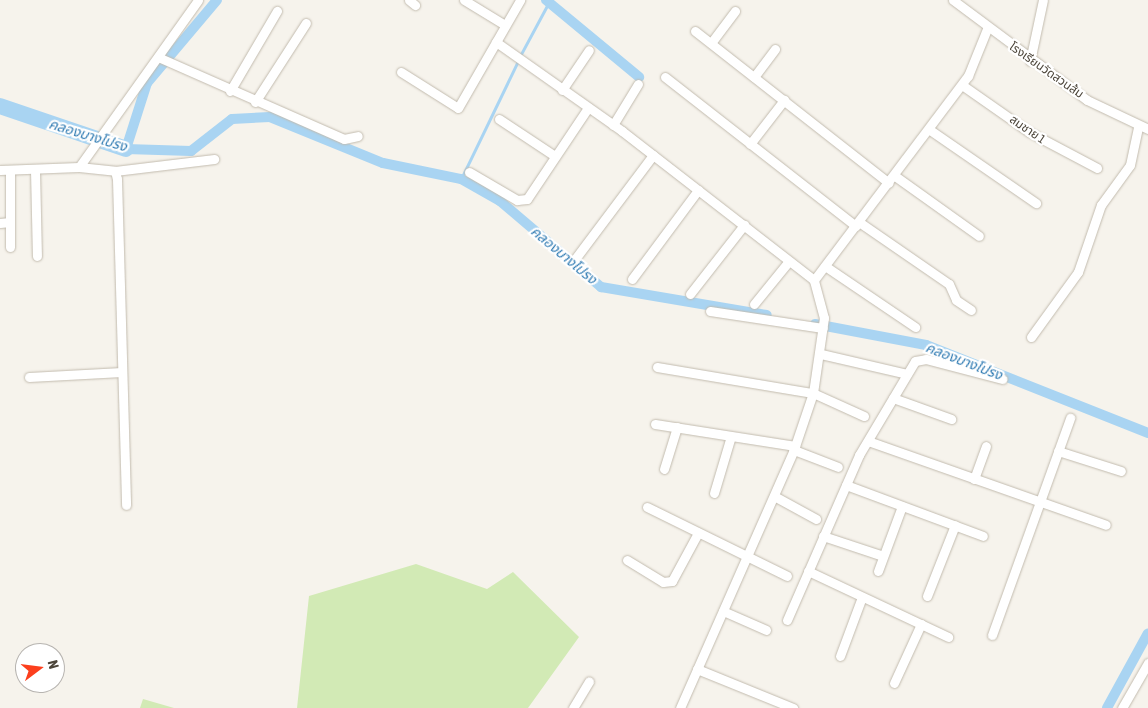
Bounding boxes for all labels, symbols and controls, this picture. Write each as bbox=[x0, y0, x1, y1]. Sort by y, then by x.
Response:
street label: โรงเรียนวัดสวนส้ม bbox=[1006, 40, 1086, 102]
street label: สมชาย 1 bbox=[1006, 113, 1048, 147]
water label: คลองบางโปรง bbox=[47, 115, 129, 155]
water label: คลองบางโปรง bbox=[528, 223, 600, 287]
water label: คลองบางโปรง bbox=[923, 339, 1005, 383]
north arrow bbox=[15, 643, 65, 693]
text: N bbox=[45, 658, 62, 670]

